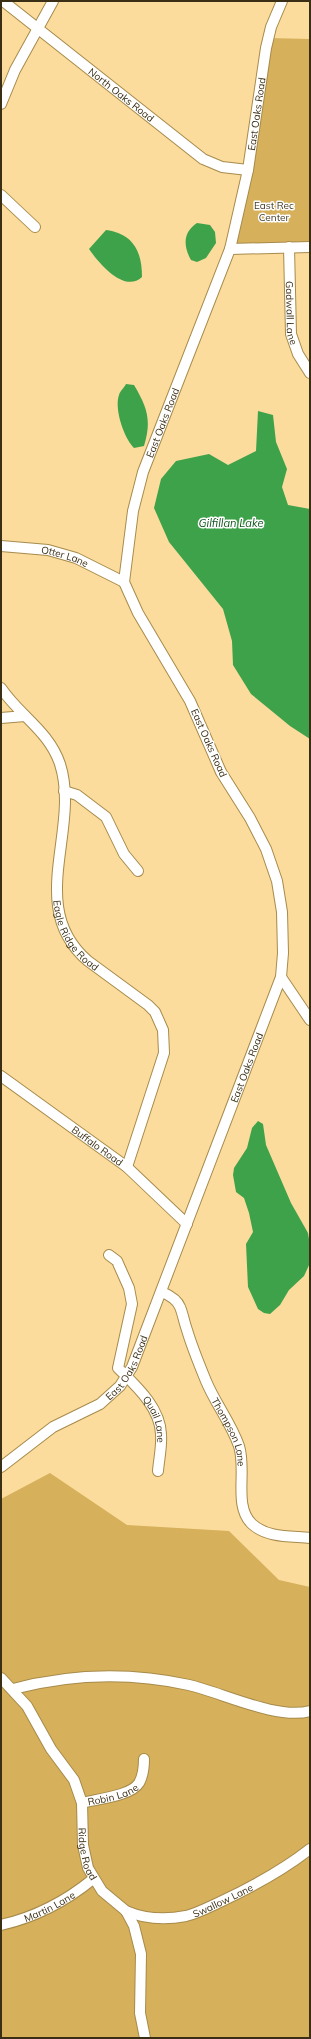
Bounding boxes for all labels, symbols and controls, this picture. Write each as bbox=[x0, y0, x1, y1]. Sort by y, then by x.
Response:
street label: North Oaks Road bbox=[86, 65, 157, 125]
street label: East Oaks Road bbox=[244, 76, 268, 151]
park label: East Rec Center bbox=[254, 199, 294, 224]
street label: Gadwall Lane bbox=[283, 281, 301, 347]
street label: East Oaks Road bbox=[143, 386, 182, 459]
water label: Gilfillan Lake bbox=[199, 516, 263, 530]
street label: Otter Lane bbox=[41, 543, 91, 570]
street label: East Oaks Road bbox=[188, 707, 230, 779]
street label: Eagle Ridge Road bbox=[51, 899, 102, 973]
street label: East Oaks Road bbox=[227, 1031, 266, 1104]
street label: Buffalo Road bbox=[69, 1123, 126, 1169]
street label: East Oaks Road bbox=[102, 1333, 150, 1403]
street label: Quail Lane bbox=[140, 1393, 168, 1443]
street label: Thompson Lane bbox=[209, 1395, 248, 1467]
street label: Robin Lane bbox=[86, 1781, 141, 1808]
street label: Ridge Road bbox=[76, 1827, 100, 1883]
street label: Swallow Lane bbox=[191, 1880, 255, 1920]
street label: Martin Lane bbox=[22, 1888, 77, 1924]

